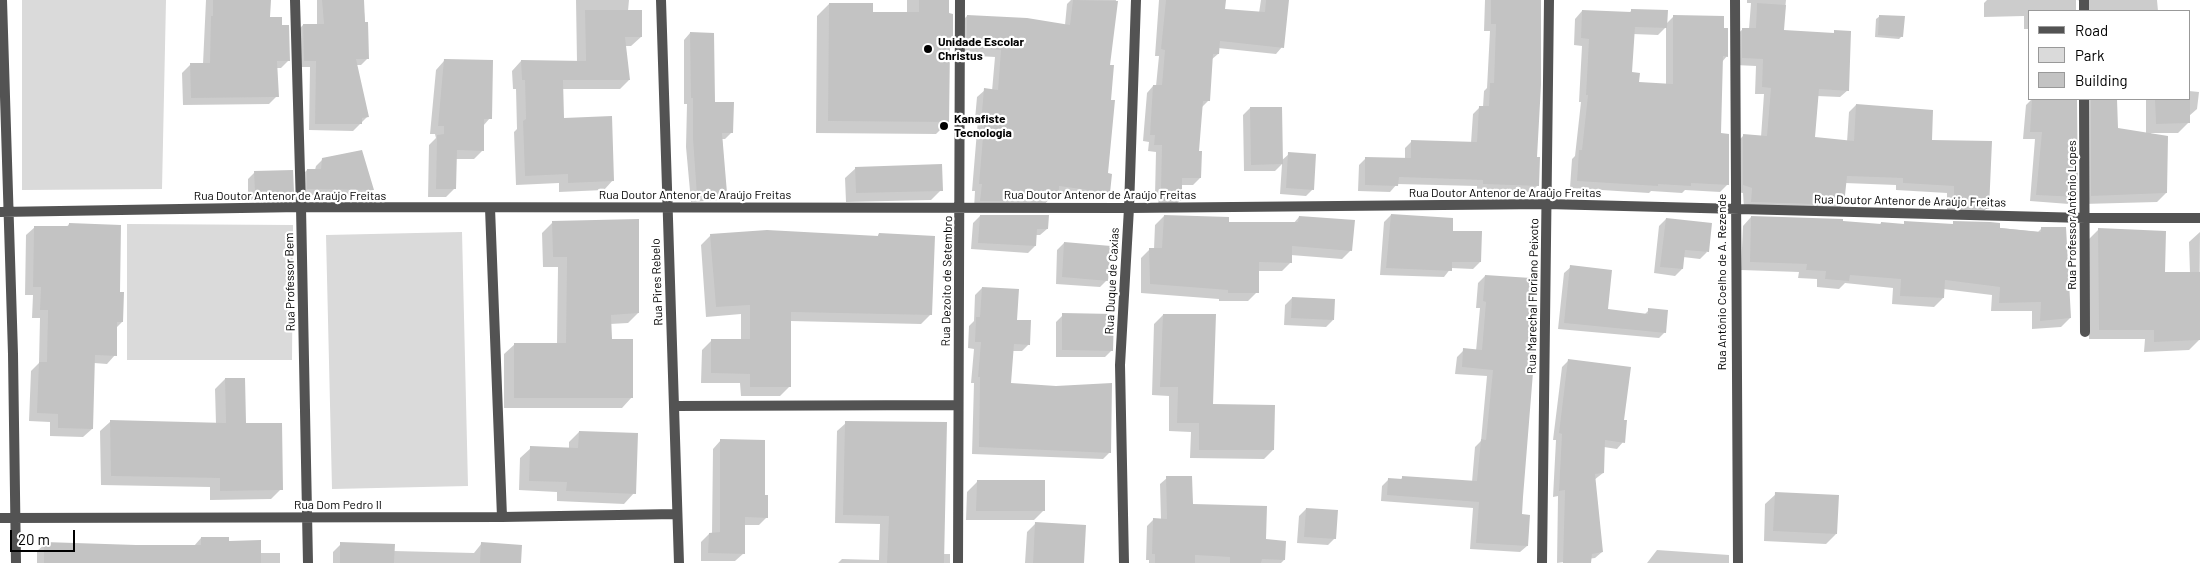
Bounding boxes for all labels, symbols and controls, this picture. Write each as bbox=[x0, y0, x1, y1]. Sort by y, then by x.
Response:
legend bbox=[2028, 10, 2190, 100]
text: Road bbox=[2075, 21, 2108, 39]
place label: Unidade Escolar Christus bbox=[938, 35, 1024, 63]
marker: Unidade Escolar Christus bbox=[922, 43, 934, 55]
text: Park bbox=[2075, 46, 2104, 64]
text: Building bbox=[2075, 71, 2128, 89]
place label: Kanafiste Tecnologia bbox=[954, 112, 1012, 140]
marker: Kanafiste Tecnologia bbox=[938, 120, 950, 132]
street label: Rua Professor Antônio Lopes bbox=[2065, 140, 2079, 290]
street label: Rua Doutor Antenor de Araújo Freitas bbox=[1409, 186, 1601, 200]
street label: Rua Doutor Antenor de Araújo Freitas bbox=[599, 188, 791, 202]
street label: Rua Doutor Antenor de Araújo Freitas bbox=[1004, 188, 1196, 202]
street label: Rua Doutor Antenor de Araújo Freitas bbox=[194, 189, 386, 203]
street label: Rua Doutor Antenor de Araújo Freitas bbox=[1814, 192, 2006, 210]
street label: Rua Antônio Coelho de A. Rezende bbox=[1715, 194, 1729, 370]
street label: Rua Dezoito de Setembro bbox=[939, 216, 955, 346]
street label: Rua Marechal Floriano Peixoto bbox=[1524, 218, 1542, 374]
street label: Rua Duque de Caxias bbox=[1102, 227, 1122, 335]
street label: Rua Professor Bem bbox=[282, 233, 298, 331]
street label: Rua Pires Rebelo bbox=[648, 238, 666, 326]
street label: Rua Dom Pedro II bbox=[294, 498, 382, 512]
scale bar bbox=[12, 520, 78, 552]
text: 20 m bbox=[18, 530, 50, 548]

